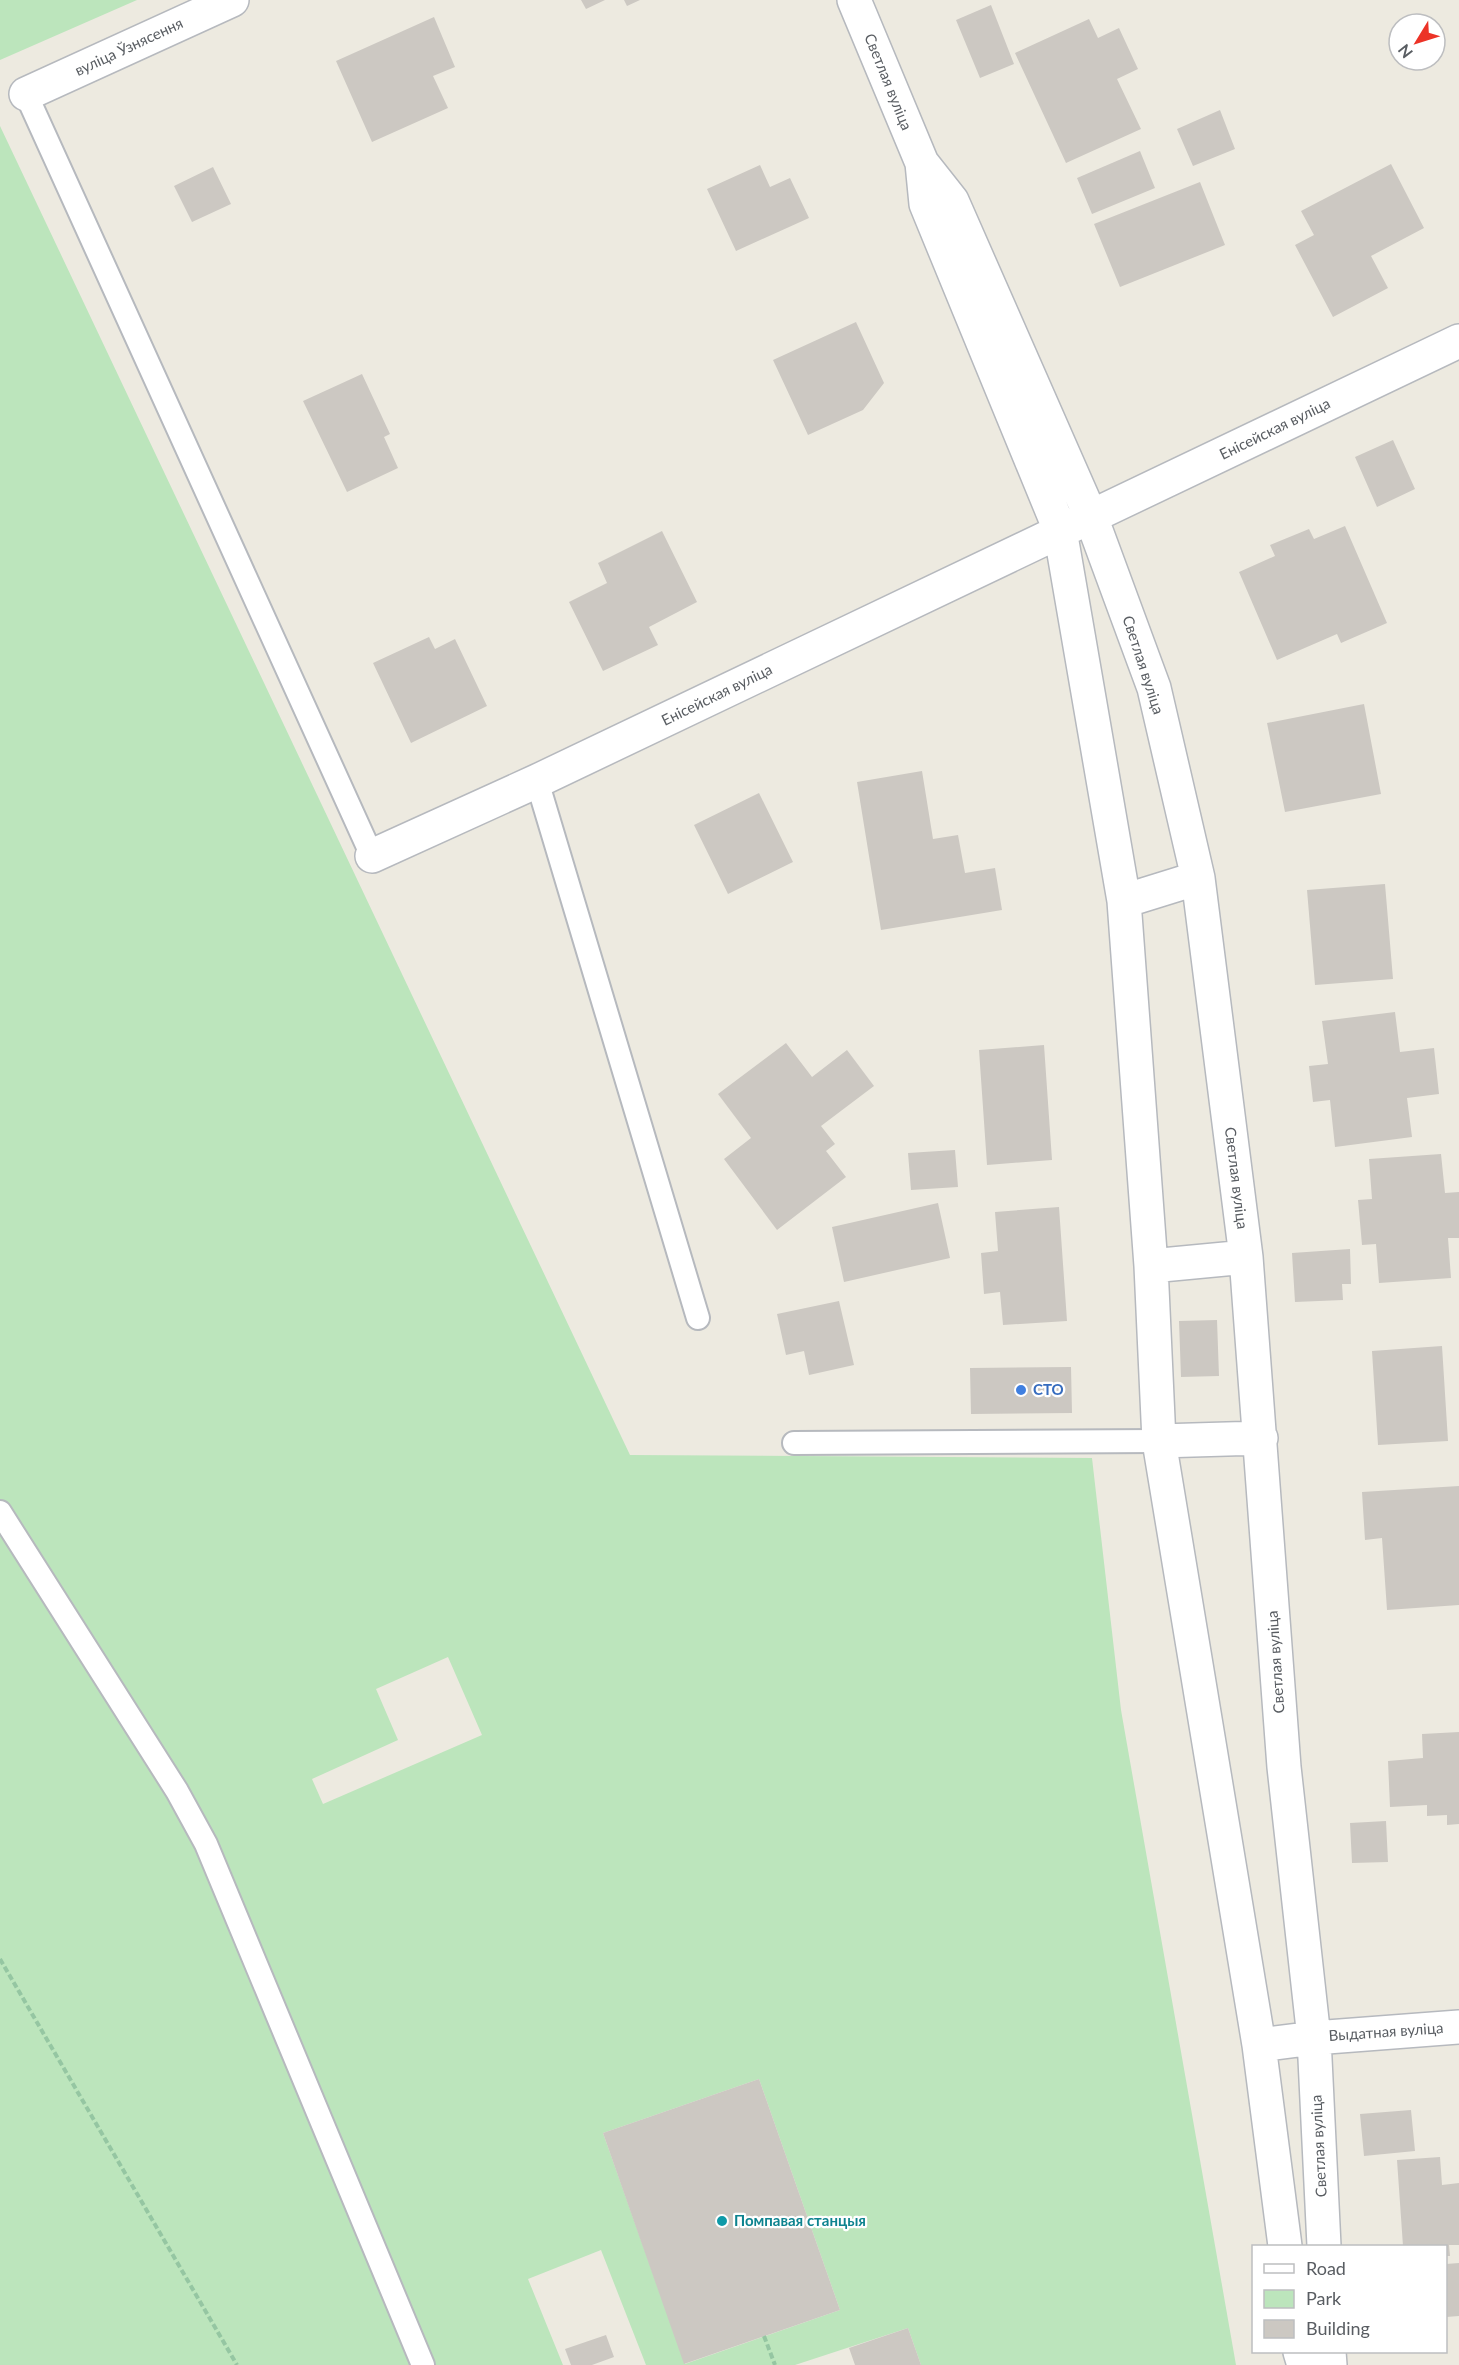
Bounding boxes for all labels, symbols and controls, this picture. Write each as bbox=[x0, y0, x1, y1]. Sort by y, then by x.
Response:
north arrow bbox=[1387, 12, 1447, 72]
street label: вуліца Ўзнясення bbox=[72, 13, 185, 79]
street label: Светлая вуліца bbox=[861, 31, 917, 133]
text: N bbox=[1394, 41, 1416, 62]
street label: Енісейская вуліца bbox=[1216, 394, 1333, 463]
street label: Светлая вуліца bbox=[1120, 613, 1168, 716]
street label: Енісейская вуліца bbox=[658, 660, 775, 729]
street label: Светлая вуліца bbox=[1222, 1126, 1252, 1230]
place label: СТО bbox=[1033, 1380, 1064, 1398]
marker: СТО bbox=[1014, 1383, 1028, 1397]
street label: Светлая вуліца bbox=[1262, 1610, 1288, 1714]
street label: Выдатная вуліца bbox=[1328, 2018, 1444, 2044]
street label: Светлая вуліца bbox=[1306, 2094, 1330, 2198]
place label: Помпавая станцыя bbox=[734, 2211, 866, 2229]
marker: Помпавая станцыя bbox=[715, 2214, 729, 2228]
legend bbox=[1252, 2245, 1447, 2353]
text: Road bbox=[1306, 2257, 1346, 2279]
text: Park bbox=[1306, 2287, 1342, 2309]
text: Building bbox=[1306, 2317, 1370, 2339]

